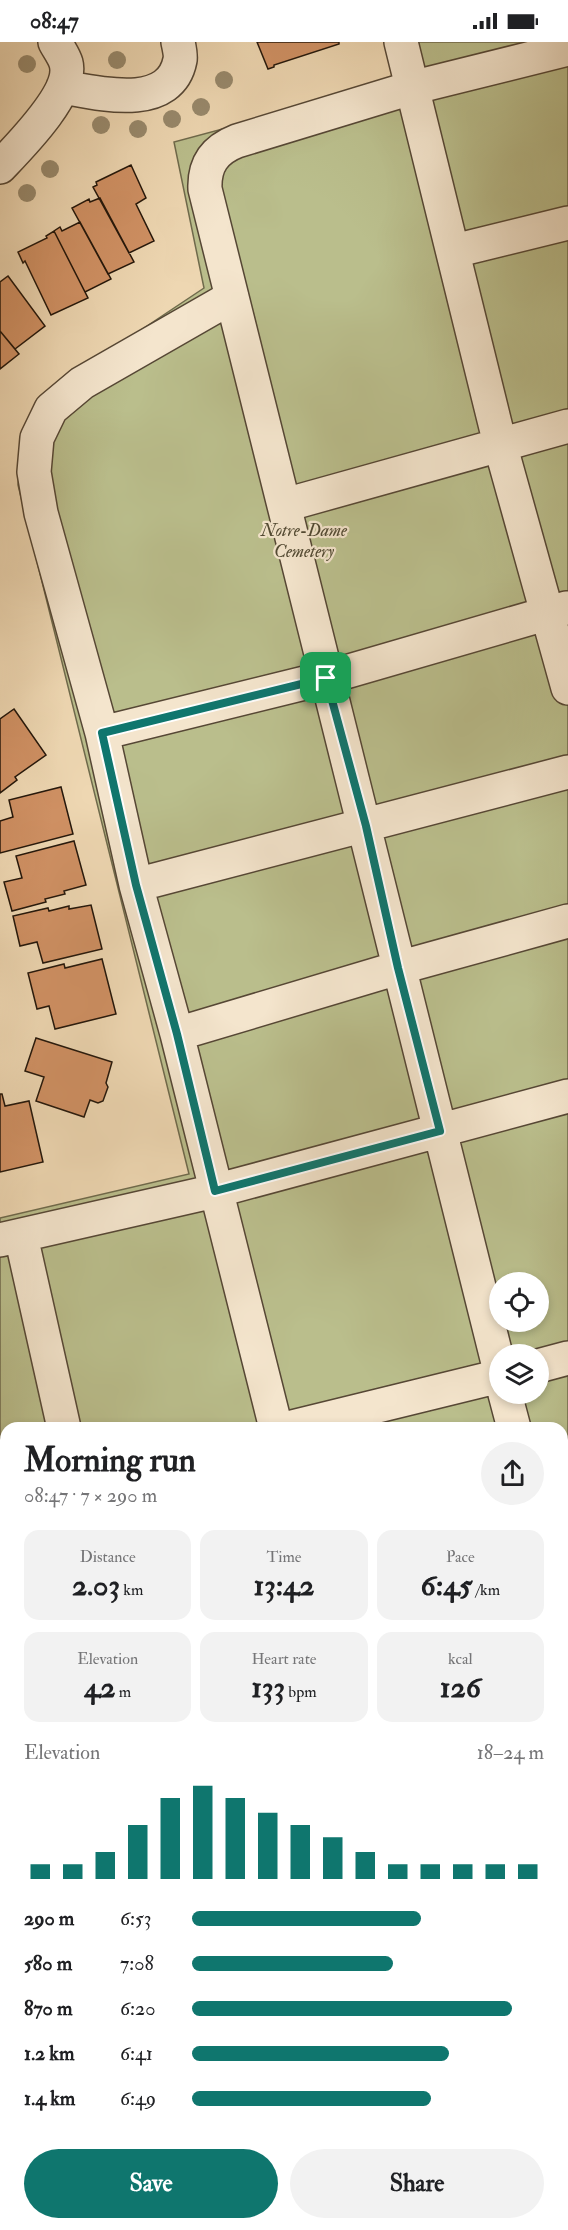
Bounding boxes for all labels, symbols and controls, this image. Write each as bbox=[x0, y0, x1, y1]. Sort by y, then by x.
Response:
text: 08:47 bbox=[30, 7, 79, 35]
park label: Notre-Dame Cemetery bbox=[260, 519, 348, 563]
pin bbox=[300, 652, 351, 703]
icon: arrive bbox=[309, 661, 342, 694]
map controls bbox=[489, 1272, 549, 1404]
button: locate bbox=[489, 1272, 549, 1332]
button: layers bbox=[489, 1344, 549, 1404]
text: Morning run bbox=[24, 1440, 196, 1481]
button: share bbox=[481, 1442, 544, 1505]
text: 08:47 · 7 × 290 m bbox=[24, 1483, 157, 1508]
text: Distance bbox=[80, 1547, 136, 1567]
text: Time bbox=[267, 1547, 301, 1567]
text: Pace bbox=[446, 1547, 475, 1567]
text: 2.03 bbox=[72, 1567, 120, 1604]
text: 13:42 bbox=[253, 1567, 315, 1604]
text: 6:45 bbox=[421, 1567, 473, 1604]
text: km bbox=[120, 1580, 143, 1600]
text: /km bbox=[473, 1580, 500, 1600]
text: Elevation bbox=[77, 1649, 138, 1669]
text: Heart rate bbox=[251, 1649, 317, 1669]
text: kcal bbox=[448, 1649, 473, 1669]
text: 42 bbox=[84, 1669, 115, 1706]
text: 133 bbox=[251, 1669, 285, 1706]
text: 126 bbox=[440, 1669, 481, 1706]
text: m bbox=[115, 1682, 131, 1702]
text: bpm bbox=[285, 1682, 317, 1702]
text: Elevation bbox=[24, 1740, 100, 1765]
text: 18–24 m bbox=[477, 1740, 544, 1765]
text: 290 m bbox=[24, 1906, 74, 1931]
text: 6:53 bbox=[120, 1906, 152, 1931]
text: 580 m bbox=[24, 1951, 72, 1976]
text: 7:08 bbox=[120, 1951, 154, 1976]
text: 870 m bbox=[24, 1996, 73, 2021]
text: 6:20 bbox=[120, 1996, 155, 2021]
text: 1.2 km bbox=[24, 2041, 74, 2066]
text: 6:41 bbox=[120, 2041, 153, 2066]
text: 1.4 km bbox=[24, 2086, 75, 2111]
text: 6:49 bbox=[120, 2086, 156, 2111]
button: Save bbox=[24, 2149, 278, 2218]
button: Share bbox=[290, 2149, 544, 2218]

